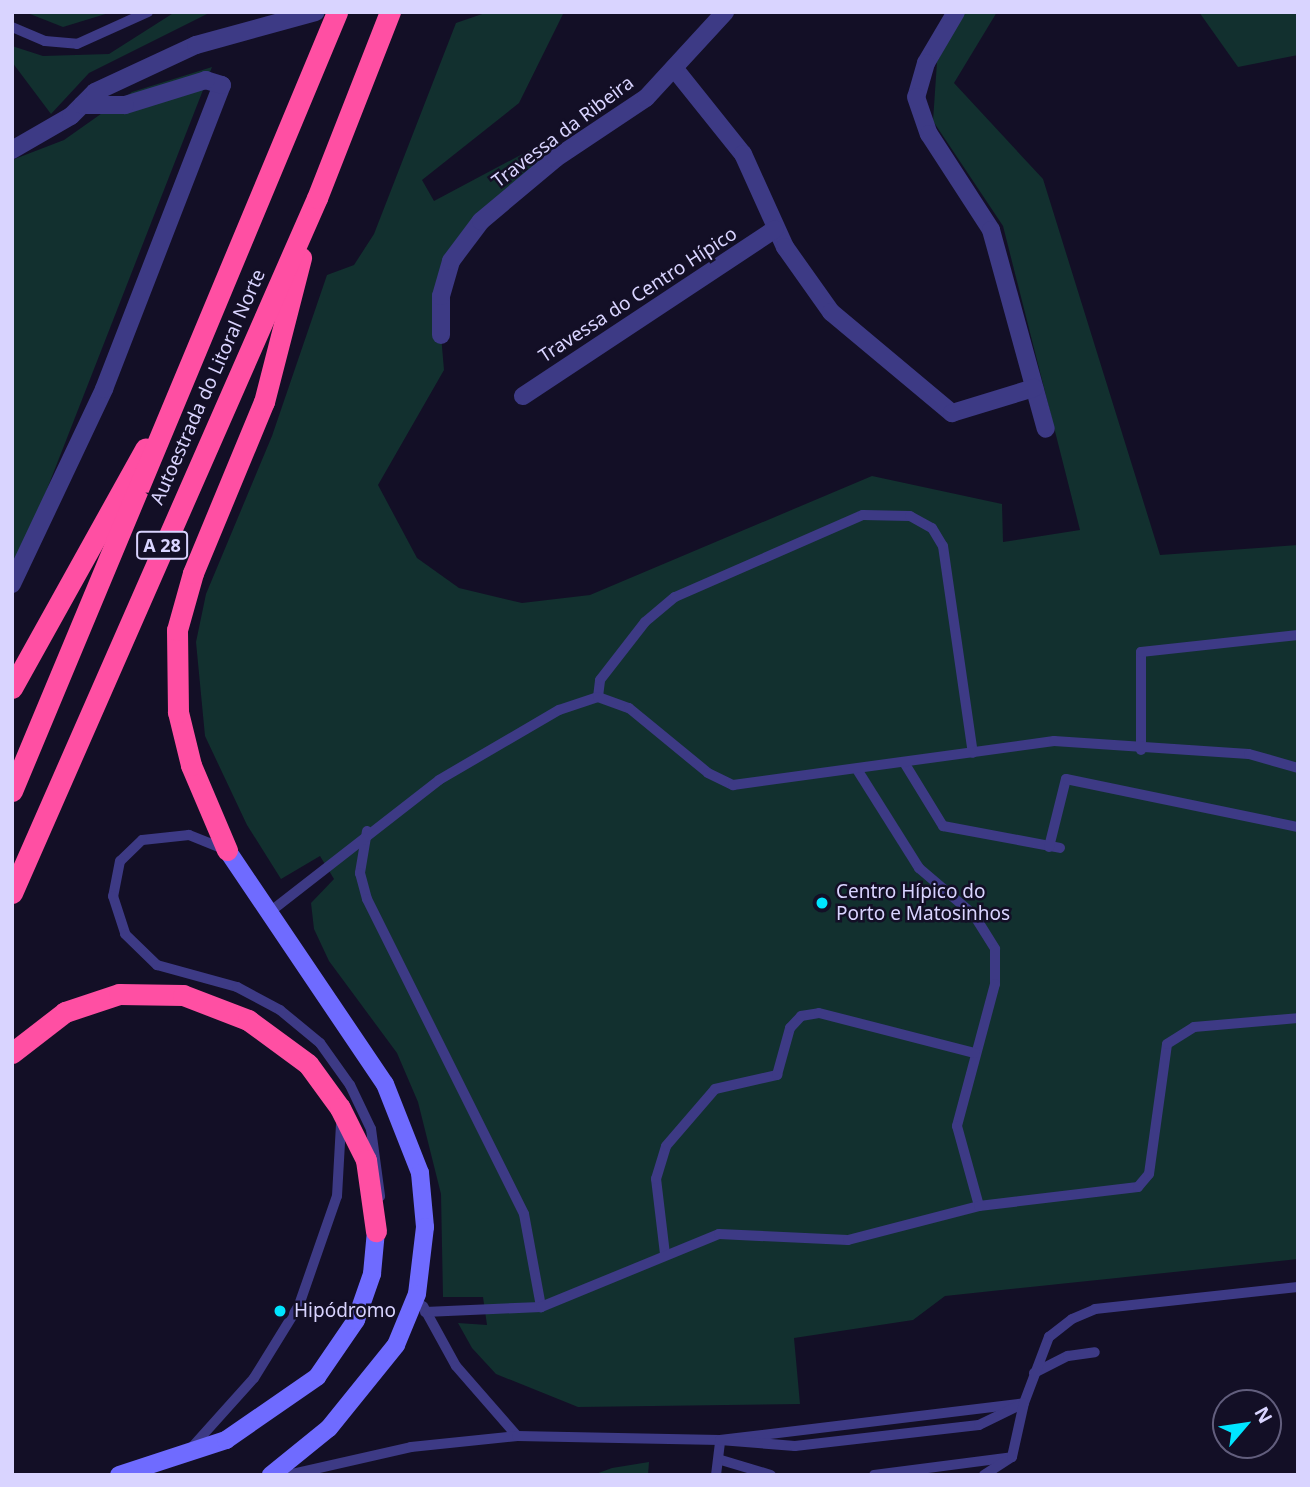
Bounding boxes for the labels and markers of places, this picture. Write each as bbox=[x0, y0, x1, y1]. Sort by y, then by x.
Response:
place label: Centro Hípico do Porto e Matosinhos bbox=[836, 881, 1010, 925]
marker: Centro Hípico do Porto e Matosinhos bbox=[814, 895, 830, 911]
place label: Hipódromo bbox=[294, 1300, 396, 1322]
marker: Hipódromo bbox=[272, 1303, 288, 1319]

